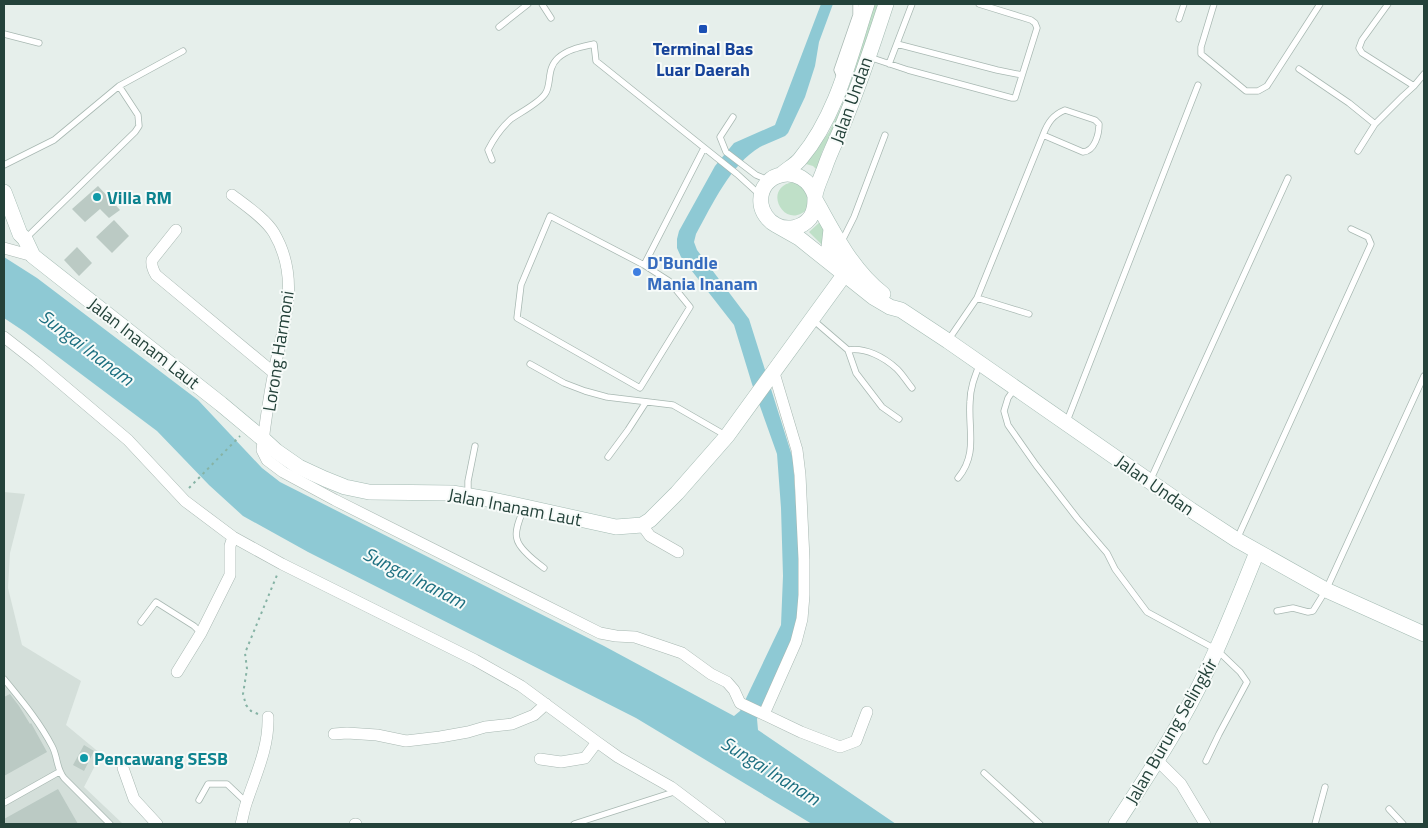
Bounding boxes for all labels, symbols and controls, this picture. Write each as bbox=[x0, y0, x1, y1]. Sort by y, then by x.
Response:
marker: Terminal Bas Luar Daerah bbox=[697, 23, 709, 35]
place label: Terminal Bas Luar Daerah bbox=[653, 35, 753, 83]
street label: Jalan Undan bbox=[823, 53, 879, 147]
place label: Villa RM bbox=[107, 184, 172, 211]
marker: Villa RM bbox=[91, 191, 103, 203]
place label: D'Bundle Mania Inanam bbox=[647, 249, 758, 297]
marker: D'Bundle Mania Inanam bbox=[631, 266, 643, 278]
street label: Lorong Harmoni bbox=[255, 289, 301, 413]
street label: Jalan Inanam Laut bbox=[82, 291, 206, 396]
water label: Sungai Inanam bbox=[34, 302, 141, 393]
street label: Jalan Undan bbox=[1110, 448, 1200, 522]
street label: Jalan Inanam Laut bbox=[446, 481, 585, 533]
water label: Sungai Inanam bbox=[359, 539, 473, 616]
street label: Jalan Burung Selingkir bbox=[1118, 653, 1224, 809]
water label: Sungai Inanam bbox=[716, 728, 827, 813]
place label: Pencawang SESB bbox=[94, 745, 228, 772]
marker: Pencawang SESB bbox=[78, 752, 90, 764]

